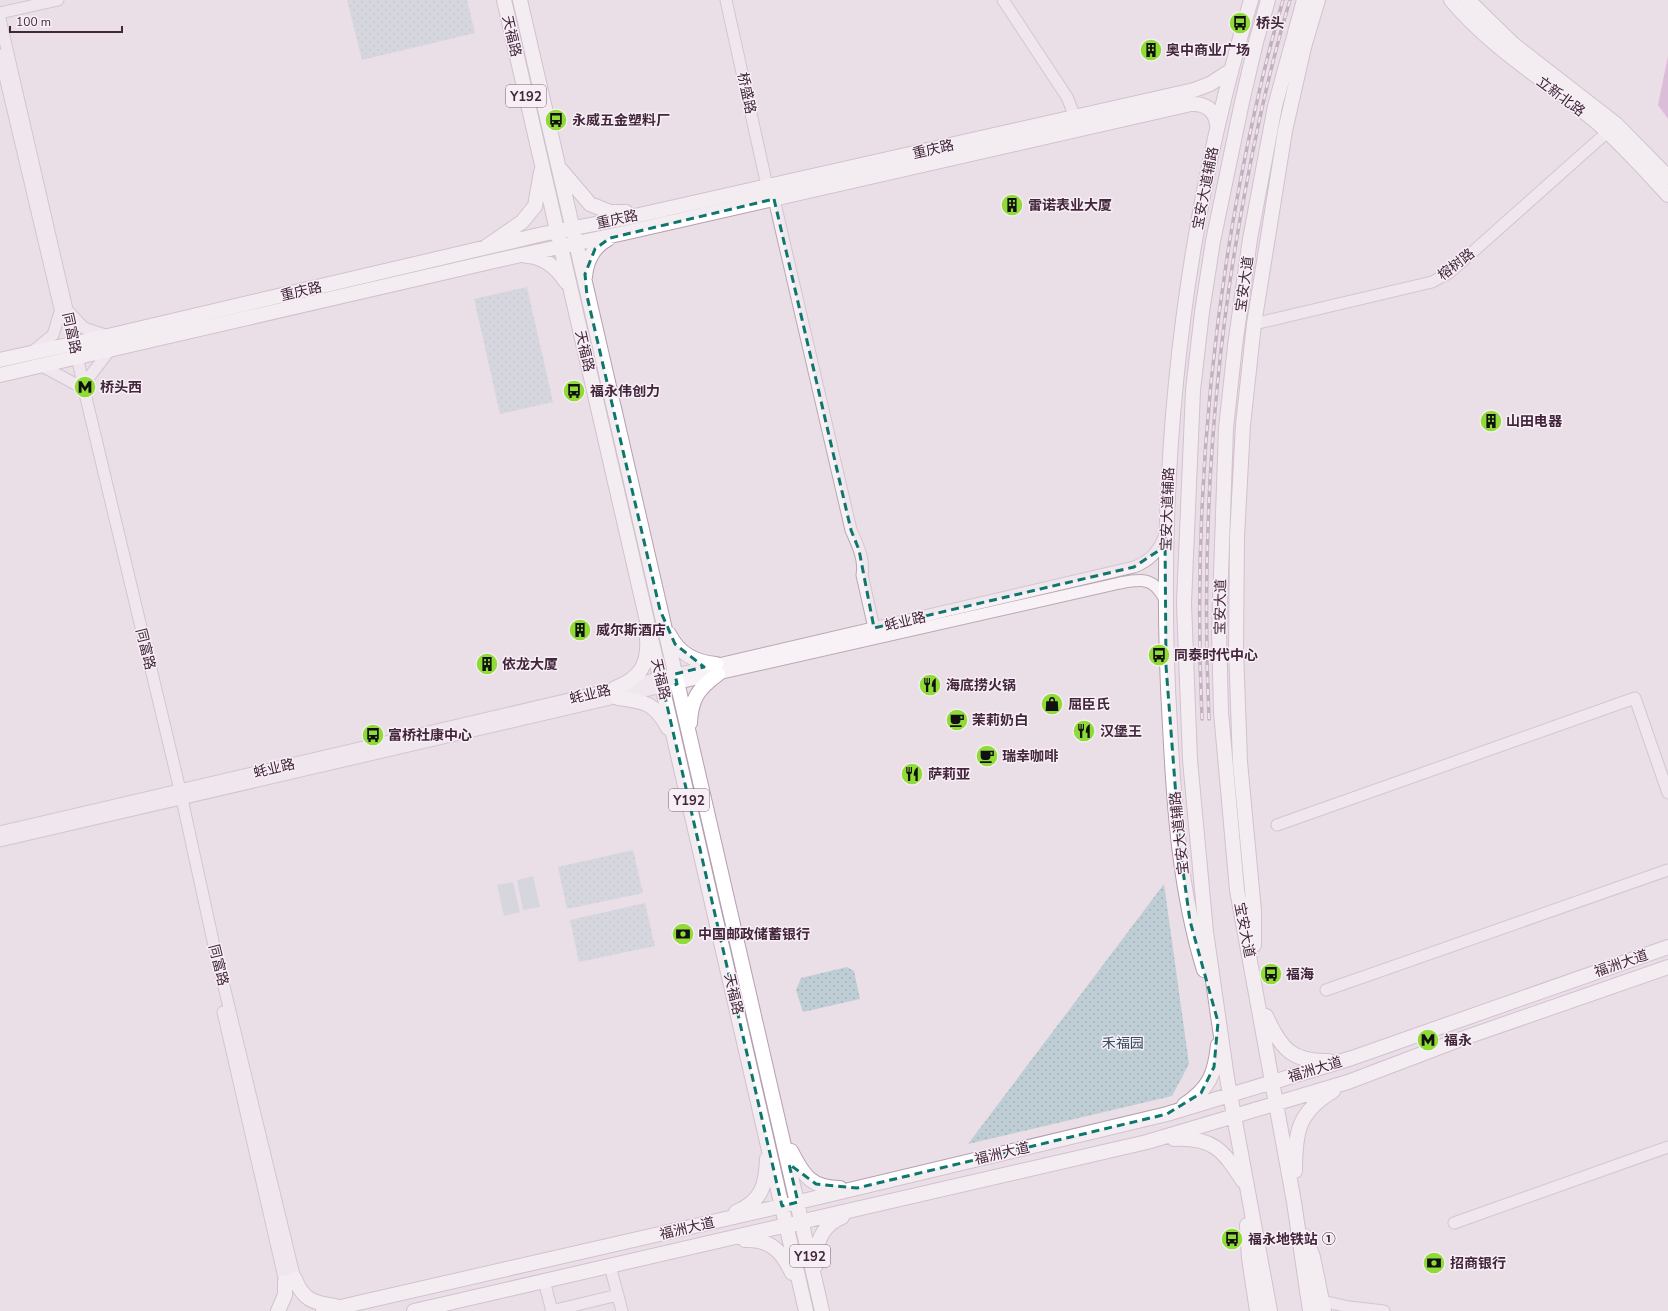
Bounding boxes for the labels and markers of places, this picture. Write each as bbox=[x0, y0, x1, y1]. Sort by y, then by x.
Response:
bus stop icon: 桥头 bbox=[1227, 10, 1253, 36]
place label: 桥头 bbox=[1256, 14, 1284, 33]
building icon: 奥中商业广场 bbox=[1138, 37, 1164, 63]
place label: 奥中商业广场 bbox=[1166, 41, 1250, 60]
bus stop icon: 永威五金塑料厂 bbox=[543, 107, 569, 133]
place label: 永威五金塑料厂 bbox=[572, 111, 670, 130]
building icon: 雷诺表业大厦 bbox=[999, 192, 1025, 218]
place label: 雷诺表业大厦 bbox=[1028, 196, 1112, 215]
metro station icon: 桥头西 bbox=[72, 374, 98, 400]
place label: 桥头西 bbox=[100, 378, 142, 397]
bus stop icon: 福永伟创力 bbox=[561, 378, 587, 404]
place label: 福永伟创力 bbox=[590, 382, 660, 401]
building icon: 山田电器 bbox=[1478, 408, 1504, 434]
place label: 山田电器 bbox=[1506, 412, 1563, 431]
building icon: 威尔斯酒店 bbox=[567, 617, 593, 643]
place label: 威尔斯酒店 bbox=[596, 621, 666, 640]
bus stop icon: 同泰时代中心 bbox=[1146, 642, 1172, 668]
place label: 同泰时代中心 bbox=[1174, 646, 1258, 665]
building icon: 依龙大厦 bbox=[474, 651, 500, 677]
place label: 依龙大厦 bbox=[502, 655, 558, 674]
restaurant icon: 海底捞火锅 bbox=[917, 672, 943, 698]
place label: 海底捞火锅 bbox=[946, 676, 1016, 695]
shop icon: 屈臣氏 bbox=[1039, 691, 1065, 717]
place label: 屈臣氏 bbox=[1068, 695, 1110, 714]
cafe icon: 茉莉奶白 bbox=[944, 707, 970, 733]
place label: 茉莉奶白 bbox=[972, 711, 1028, 730]
restaurant icon: 汉堡王 bbox=[1071, 718, 1097, 744]
bus stop icon: 富桥社康中心 bbox=[360, 722, 386, 748]
place label: 汉堡王 bbox=[1100, 722, 1142, 741]
place label: 富桥社康中心 bbox=[388, 726, 472, 745]
cafe icon: 瑞幸咖啡 bbox=[974, 743, 1000, 769]
place label: 瑞幸咖啡 bbox=[1002, 747, 1059, 766]
restaurant icon: 萨莉亚 bbox=[899, 761, 925, 787]
place label: 萨莉亚 bbox=[928, 765, 970, 784]
bank icon: 中国邮政储蓄银行 bbox=[670, 921, 696, 947]
place label: 中国邮政储蓄银行 bbox=[698, 925, 810, 944]
bus stop icon: 福海 bbox=[1258, 961, 1284, 987]
place label: 福海 bbox=[1286, 965, 1314, 984]
metro station icon: 福永 bbox=[1415, 1027, 1441, 1053]
place label: 福永 bbox=[1444, 1031, 1472, 1050]
bus stop icon: 福永地铁站 ① bbox=[1219, 1226, 1245, 1252]
place label: 福永地铁站 ① bbox=[1248, 1230, 1336, 1249]
bank icon: 招商银行 bbox=[1421, 1250, 1447, 1276]
place label: 招商银行 bbox=[1450, 1254, 1506, 1273]

